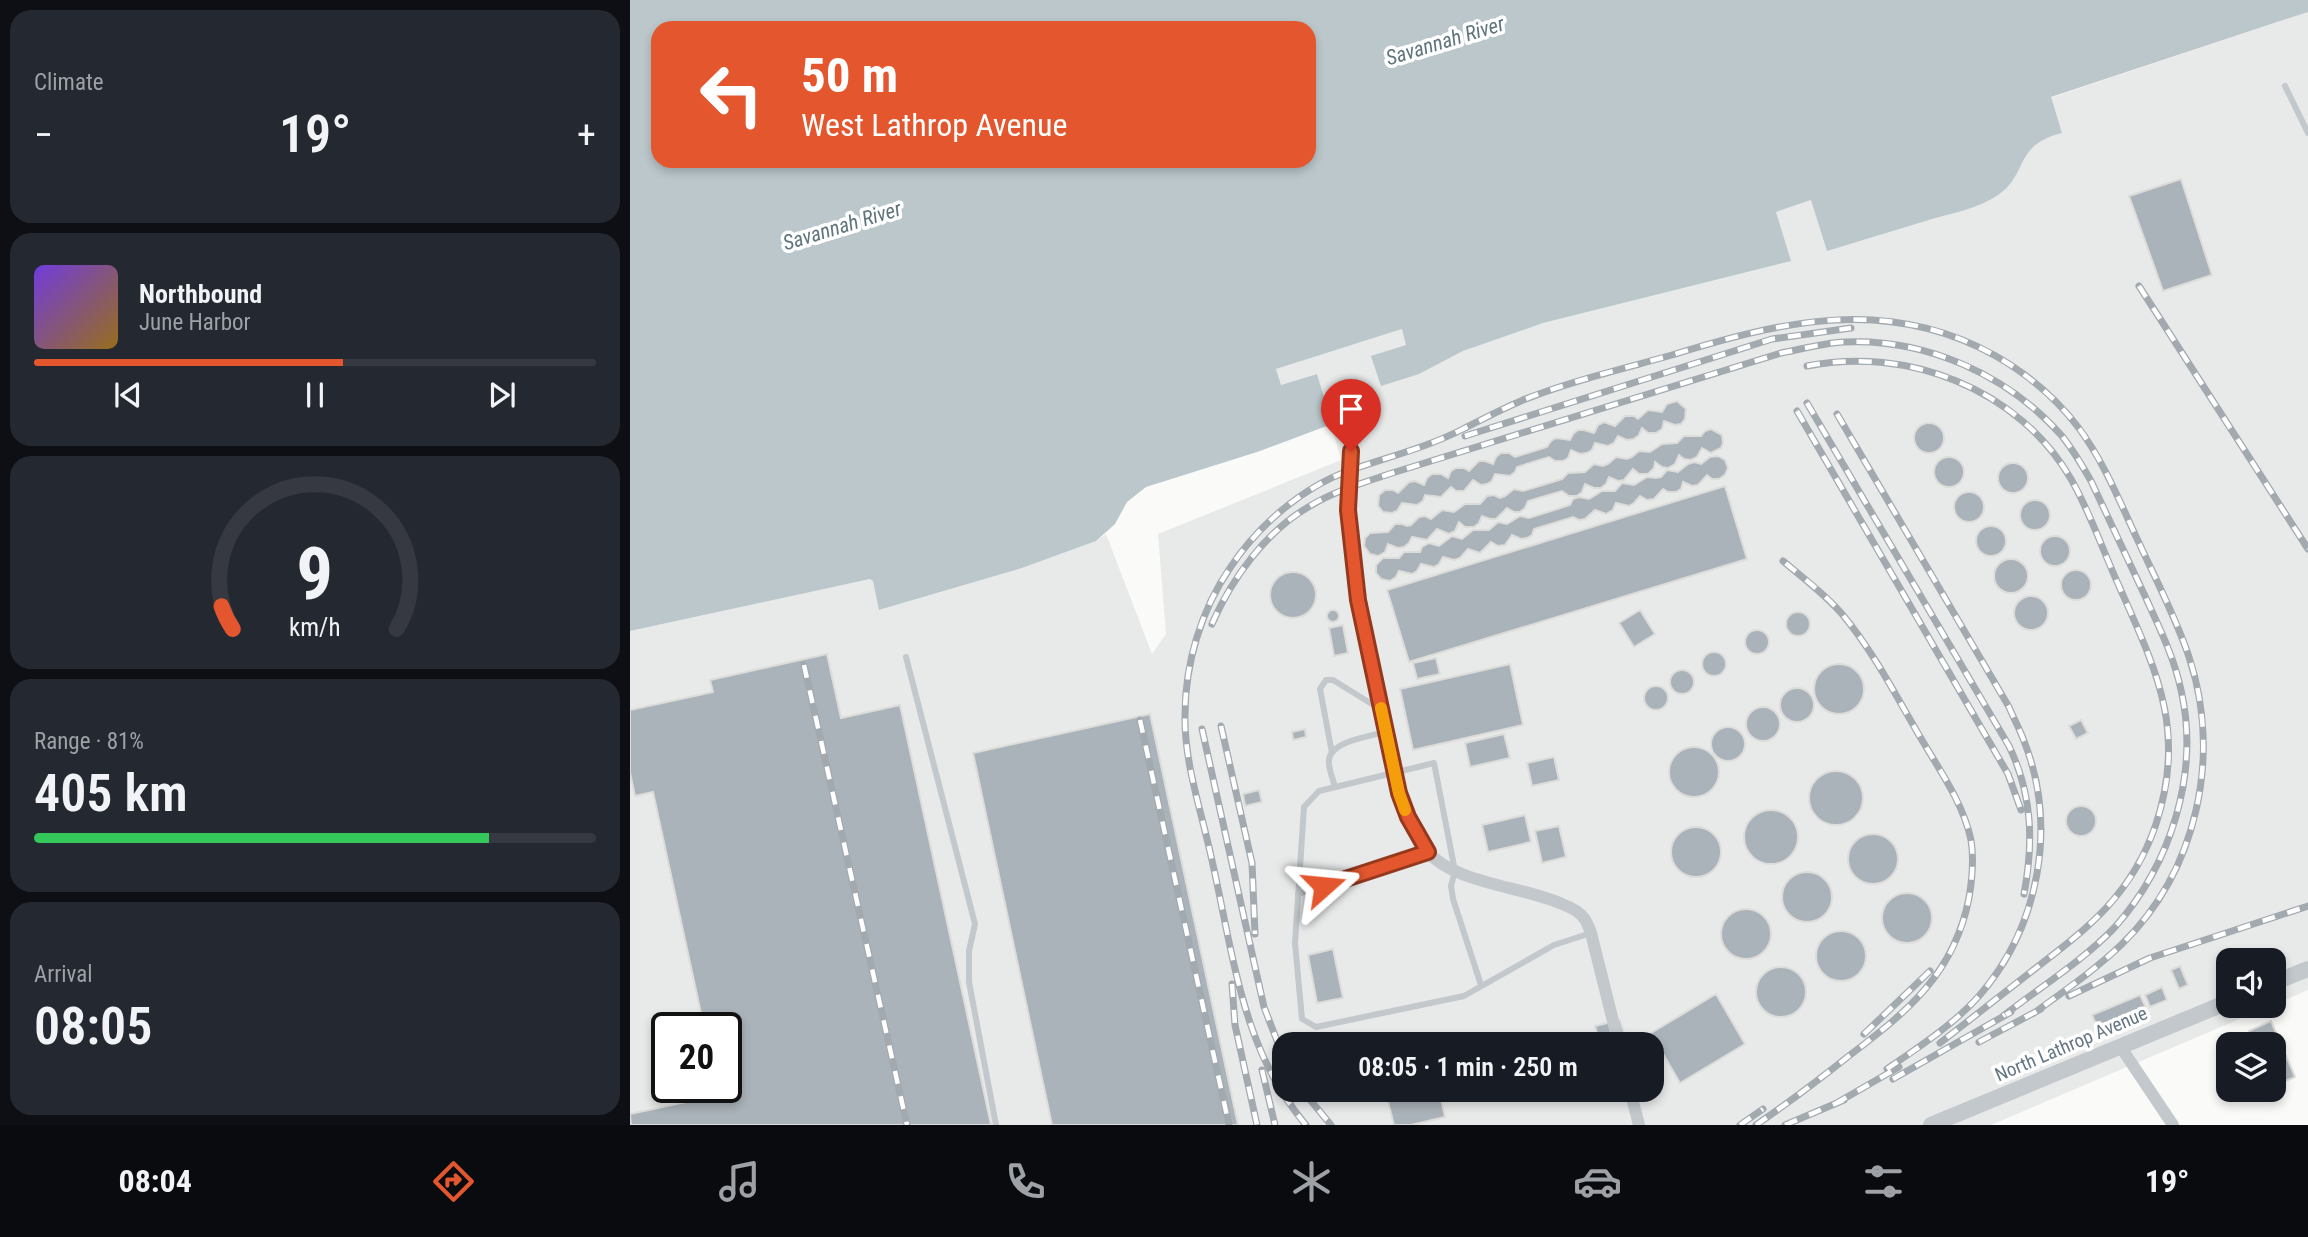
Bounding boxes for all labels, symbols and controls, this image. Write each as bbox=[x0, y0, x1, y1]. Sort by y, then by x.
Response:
water label: Savannah River bbox=[1383, 11, 1508, 70]
text: 50 m bbox=[801, 47, 898, 104]
icon: left bbox=[686, 49, 777, 140]
text: Climate bbox=[34, 69, 104, 96]
text: 19° bbox=[279, 104, 351, 165]
text: West Lathrop Avenue bbox=[801, 106, 1068, 144]
text: − bbox=[34, 113, 53, 157]
text: + bbox=[577, 113, 596, 157]
water label: Savannah River bbox=[780, 196, 905, 255]
text: Northbound bbox=[139, 279, 262, 309]
text: June Harbor bbox=[139, 309, 251, 336]
icon: previous bbox=[109, 376, 147, 414]
icon: pause bbox=[296, 376, 334, 414]
icon: next bbox=[483, 376, 521, 414]
pin bbox=[1321, 379, 1381, 451]
icon: arrive bbox=[1332, 390, 1370, 428]
text: 9 bbox=[297, 531, 333, 617]
text: km/h bbox=[289, 612, 341, 641]
text: Range · 81% bbox=[34, 728, 144, 755]
text: 405 km bbox=[34, 763, 188, 824]
position arrow bbox=[1287, 849, 1361, 923]
map controls bbox=[2216, 948, 2286, 1102]
button: sound bbox=[2216, 948, 2286, 1018]
text: Arrival bbox=[34, 961, 93, 988]
text: 08:05 bbox=[34, 996, 152, 1057]
street label: North Lathrop Avenue bbox=[1991, 1001, 2151, 1086]
speed limit sign: 20 bbox=[651, 1012, 742, 1103]
button: layers bbox=[2216, 1032, 2286, 1102]
text: 08:05 · 1 min · 250 m bbox=[1358, 1052, 1578, 1082]
icon: directions bbox=[429, 1157, 478, 1206]
icon: music bbox=[715, 1157, 764, 1206]
icon: phone bbox=[1001, 1157, 1050, 1206]
icon: climate bbox=[1287, 1157, 1336, 1206]
icon: car bbox=[1573, 1157, 1622, 1206]
icon: filters bbox=[1859, 1157, 1908, 1206]
text: 08:04 bbox=[118, 1162, 192, 1200]
text: 19° bbox=[2145, 1162, 2189, 1200]

